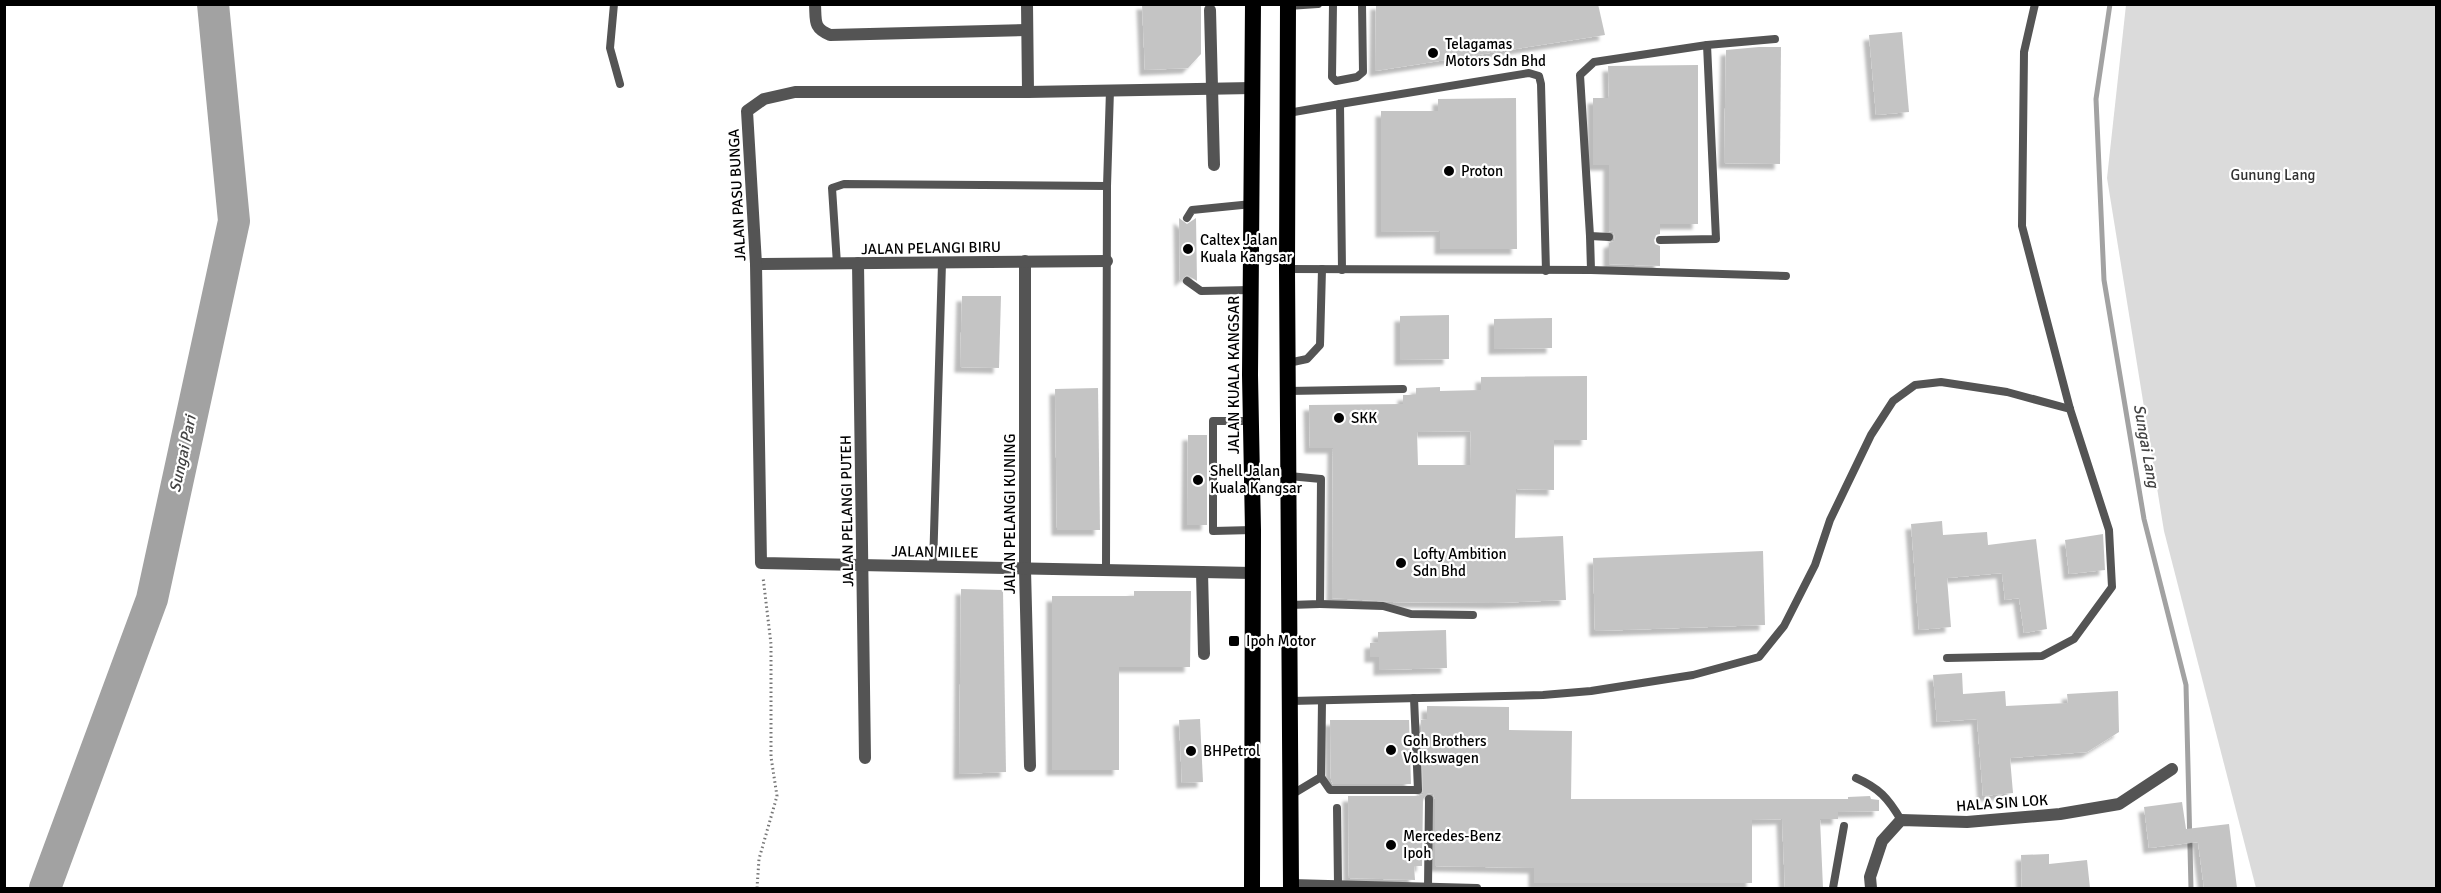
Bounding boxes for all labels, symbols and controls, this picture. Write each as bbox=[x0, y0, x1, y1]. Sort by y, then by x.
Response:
place label: Telagamas Motors Sdn Bhd bbox=[1445, 35, 1546, 70]
marker: Telagamas Motors Sdn Bhd bbox=[1426, 46, 1440, 60]
street label: JALAN PASU BUNGA bbox=[725, 128, 749, 262]
place label: Proton bbox=[1461, 162, 1503, 180]
marker: Proton bbox=[1442, 164, 1456, 178]
park label: Gunung Lang bbox=[2230, 166, 2316, 184]
place label: Caltex Jalan Kuala Kangsar bbox=[1200, 231, 1293, 266]
street label: JALAN PELANGI BIRU bbox=[861, 238, 1001, 258]
marker: Caltex Jalan Kuala Kangsar bbox=[1181, 242, 1195, 256]
street label: JALAN KUALA KANGSAR bbox=[1225, 296, 1243, 454]
water label: Sungai Lang bbox=[2129, 403, 2163, 491]
place label: SKK bbox=[1351, 409, 1377, 427]
marker: SKK bbox=[1332, 411, 1346, 425]
water label: Sungai Pari bbox=[165, 412, 201, 494]
street label: JALAN PELANGI KUNING bbox=[1001, 434, 1019, 594]
street label: JALAN PELANGI PUTEH bbox=[837, 435, 857, 587]
place label: Shell Jalan Kuala Kangsar bbox=[1210, 462, 1303, 497]
marker: Shell Jalan Kuala Kangsar bbox=[1191, 473, 1205, 487]
street label: JALAN MILEE bbox=[891, 542, 979, 562]
place label: Lofty Ambition Sdn Bhd bbox=[1413, 545, 1507, 580]
marker: Lofty Ambition Sdn Bhd bbox=[1394, 556, 1408, 570]
place label: Ipoh Motor bbox=[1246, 632, 1316, 650]
marker: Ipoh Motor bbox=[1227, 634, 1241, 648]
place label: Goh Brothers Volkswagen bbox=[1403, 732, 1487, 767]
place label: BHPetrol bbox=[1203, 742, 1260, 760]
marker: Goh Brothers Volkswagen bbox=[1384, 743, 1398, 757]
marker: BHPetrol bbox=[1184, 744, 1198, 758]
street label: HALA SIN LOK bbox=[1956, 791, 2049, 815]
place label: Mercedes-Benz Ipoh bbox=[1403, 827, 1501, 862]
marker: Mercedes-Benz Ipoh bbox=[1384, 838, 1398, 852]

